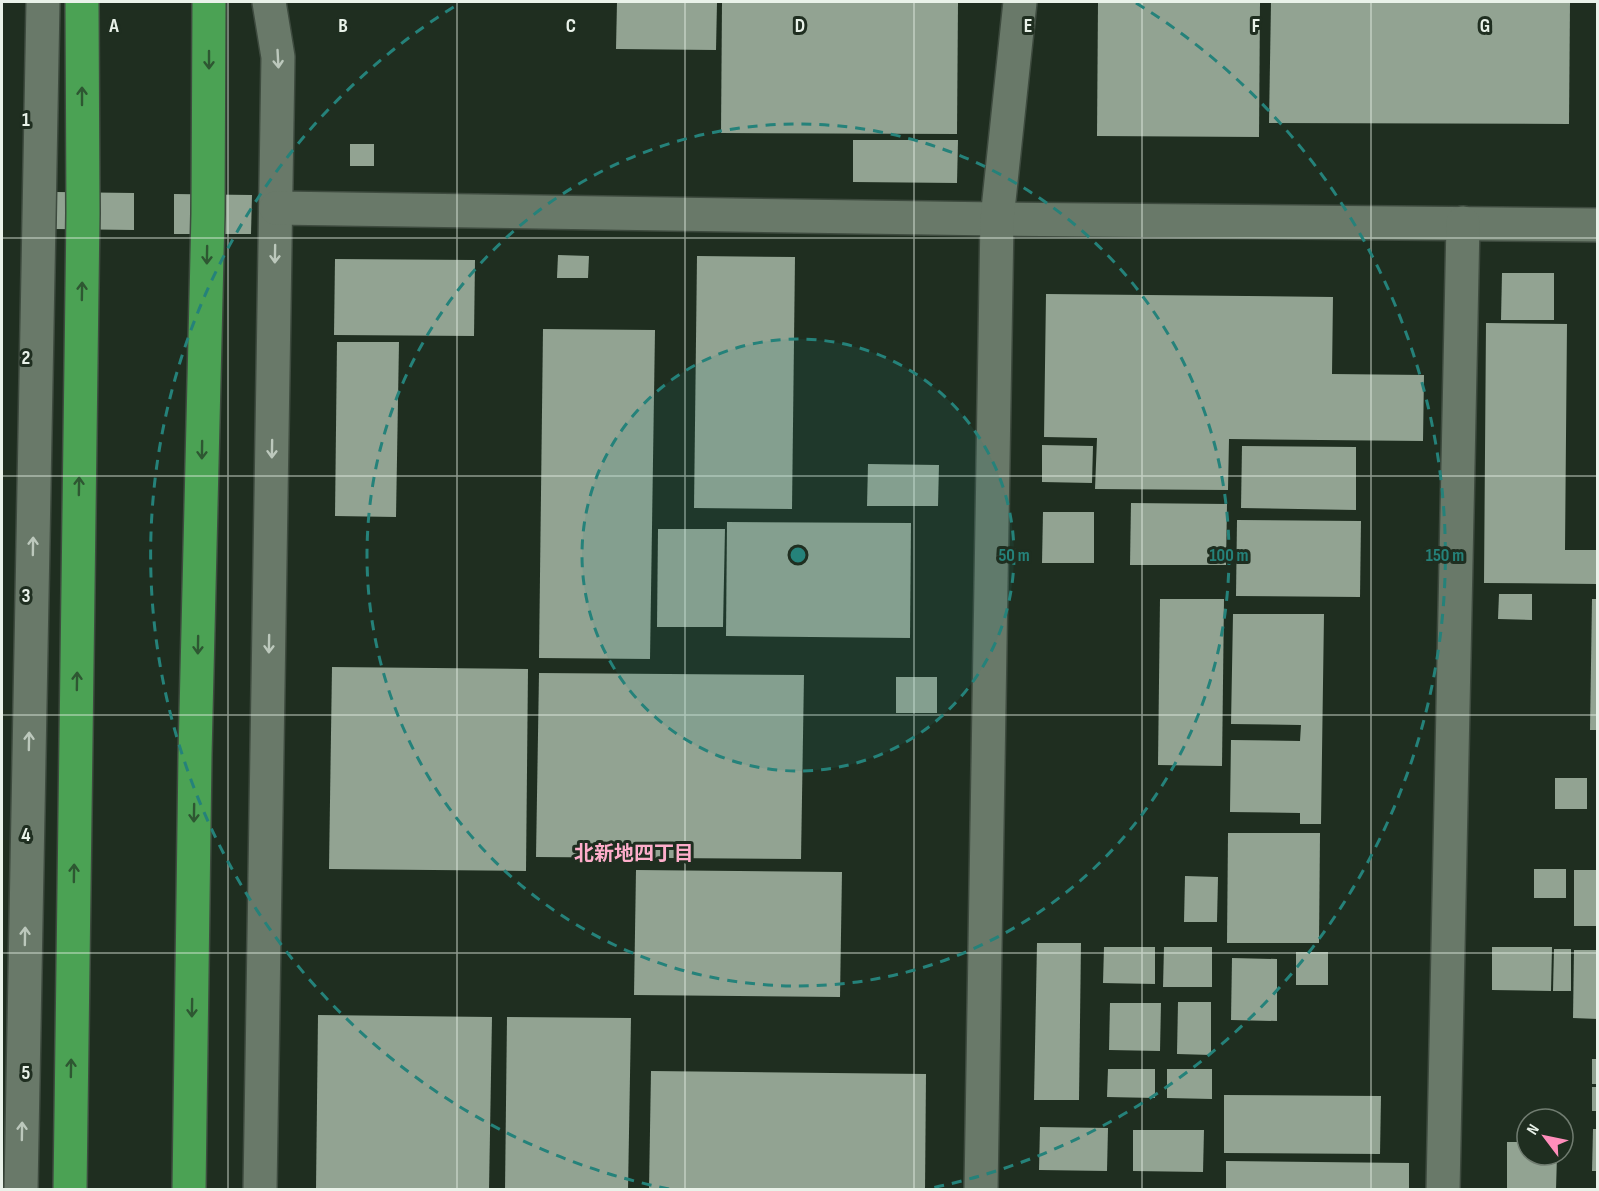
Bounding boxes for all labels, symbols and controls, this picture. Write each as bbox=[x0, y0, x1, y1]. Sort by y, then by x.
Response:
text: A bbox=[108, 14, 119, 38]
text: B bbox=[338, 14, 348, 38]
text: C bbox=[566, 14, 576, 38]
text: D bbox=[795, 14, 805, 38]
text: E bbox=[1024, 14, 1032, 38]
text: F bbox=[1252, 14, 1260, 38]
text: G bbox=[1480, 14, 1490, 38]
one-way arrow bbox=[203, 49, 215, 69]
one-way arrow bbox=[272, 49, 283, 69]
one-way arrow bbox=[76, 87, 88, 107]
text: 1 bbox=[22, 108, 30, 132]
one-way arrow bbox=[201, 244, 213, 264]
one-way arrow bbox=[269, 244, 281, 264]
one-way arrow bbox=[76, 282, 88, 302]
text: 2 bbox=[22, 346, 30, 370]
one-way arrow bbox=[197, 439, 208, 459]
one-way arrow bbox=[266, 439, 278, 459]
one-way arrow bbox=[74, 477, 85, 497]
one-way arrow bbox=[27, 537, 39, 557]
centre of rings bbox=[788, 545, 808, 565]
text: 50 m bbox=[998, 545, 1030, 566]
text: 100 m bbox=[1210, 545, 1249, 566]
text: 150 m bbox=[1426, 545, 1464, 566]
text: 3 bbox=[22, 584, 31, 608]
one-way arrow bbox=[192, 634, 203, 654]
one-way arrow bbox=[263, 634, 275, 654]
one-way arrow bbox=[71, 672, 83, 692]
one-way arrow bbox=[23, 732, 35, 752]
one-way arrow bbox=[188, 803, 200, 823]
text: 4 bbox=[21, 823, 31, 847]
district label: 北新地四丁目 bbox=[574, 842, 694, 866]
one-way arrow bbox=[68, 864, 80, 884]
one-way arrow bbox=[20, 927, 31, 947]
one-way arrow bbox=[186, 998, 197, 1018]
one-way arrow bbox=[65, 1059, 77, 1079]
text: 5 bbox=[22, 1061, 31, 1085]
north arrow bbox=[1515, 1107, 1575, 1167]
text: N bbox=[1523, 1121, 1544, 1139]
one-way arrow bbox=[16, 1122, 28, 1142]

